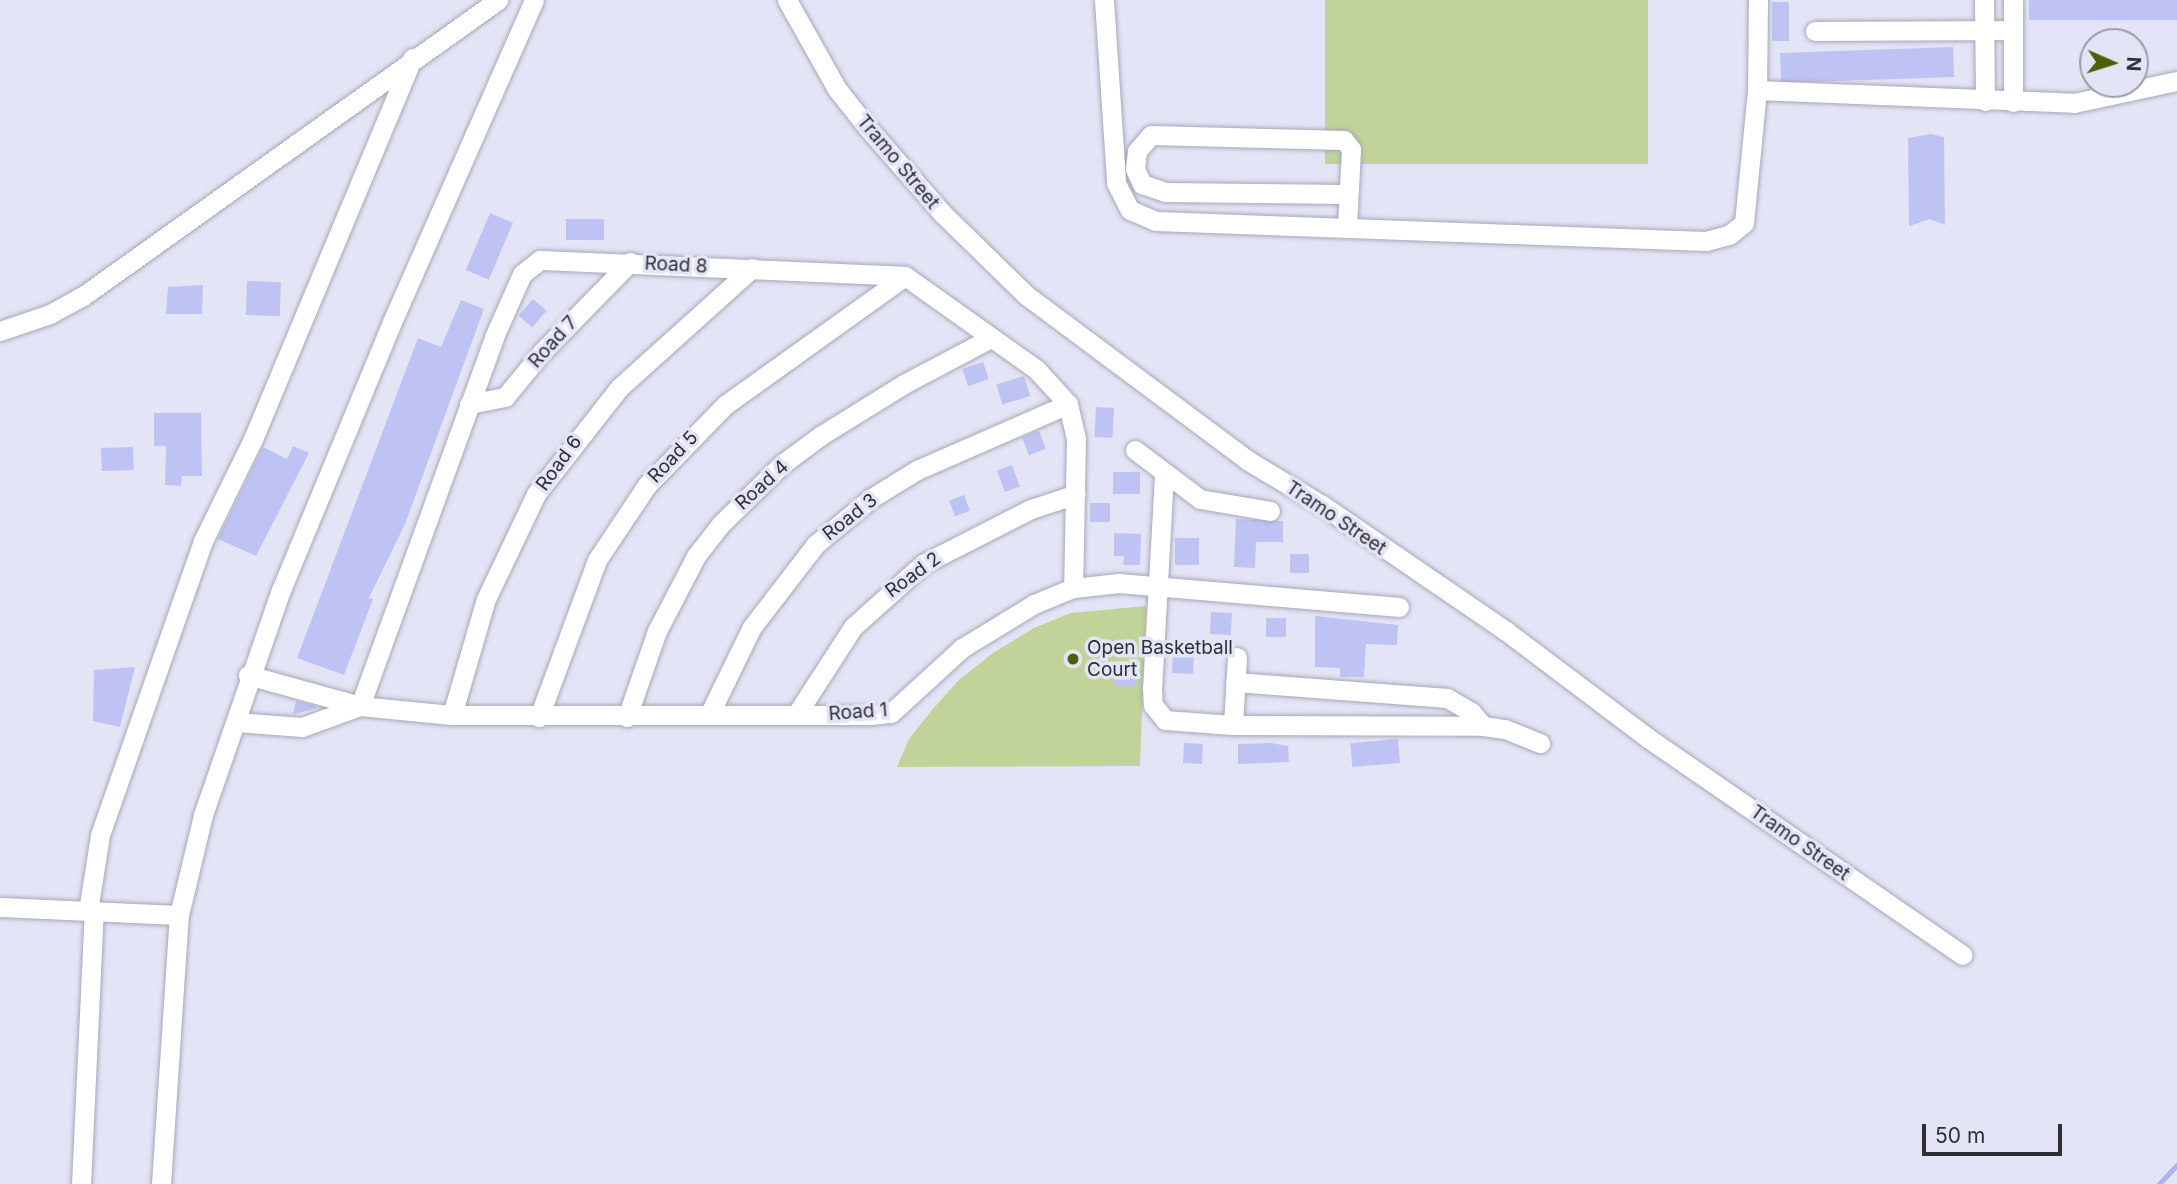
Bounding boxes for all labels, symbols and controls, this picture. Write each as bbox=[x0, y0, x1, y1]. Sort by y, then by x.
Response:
north arrow bbox=[2079, 28, 2149, 98]
text: N bbox=[2122, 56, 2145, 72]
street label: Tramo Street bbox=[852, 110, 944, 214]
street label: Road 8 bbox=[644, 252, 708, 278]
street label: Road 7 bbox=[524, 311, 582, 373]
street label: Road 5 bbox=[643, 426, 703, 488]
street label: Road 6 bbox=[531, 431, 587, 495]
street label: Road 4 bbox=[731, 455, 793, 515]
street label: Tramo Street bbox=[1282, 476, 1390, 560]
street label: Road 3 bbox=[818, 489, 882, 545]
street label: Road 2 bbox=[881, 547, 945, 603]
place label: Open Basketball Court bbox=[1087, 637, 1233, 681]
marker: Open Basketball Court bbox=[1065, 651, 1081, 667]
street label: Road 1 bbox=[828, 699, 888, 725]
street label: Tramo Street bbox=[1746, 800, 1854, 886]
scale bar bbox=[1925, 1110, 2065, 1154]
text: 50 m bbox=[1935, 1123, 1985, 1148]

